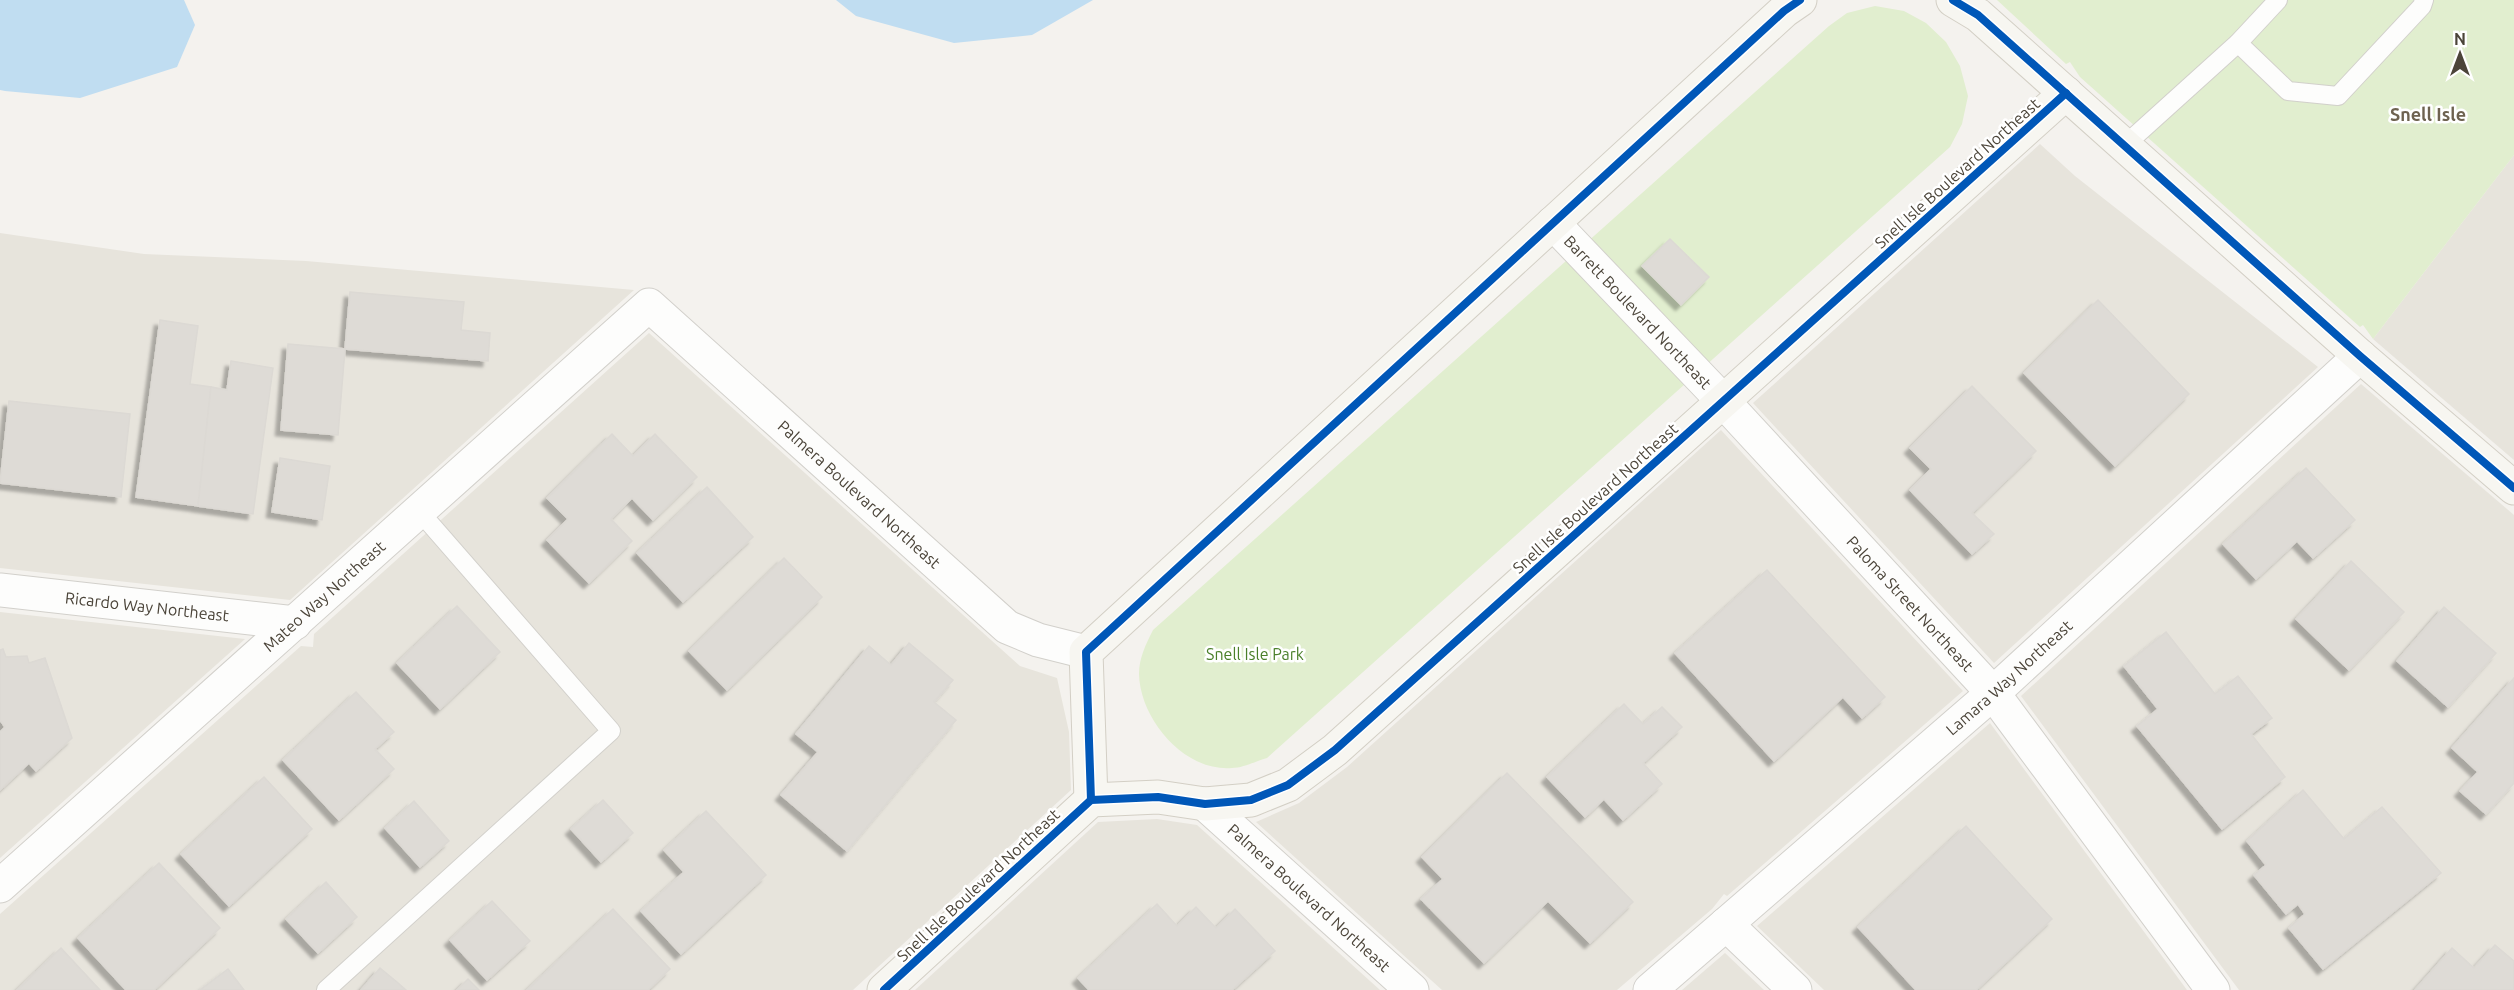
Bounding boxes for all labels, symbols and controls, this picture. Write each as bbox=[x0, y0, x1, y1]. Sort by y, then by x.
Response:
north arrow bbox=[2430, 24, 2490, 84]
text: N bbox=[2454, 30, 2466, 48]
street label: Snell Isle Boulevard Northeast bbox=[1871, 94, 2044, 252]
district label: Snell Isle bbox=[2390, 104, 2466, 124]
street label: Barrett Boulevard Northeast bbox=[1561, 232, 1716, 393]
street label: Palmera Boulevard Northeast bbox=[775, 417, 945, 572]
street label: Snell Isle Boulevard Northeast bbox=[1509, 419, 1682, 577]
street label: Paloma Street Northeast bbox=[1843, 532, 1978, 676]
street label: Mateo Way Northeast bbox=[260, 536, 389, 655]
street label: Ricardo Way Northeast bbox=[64, 588, 231, 625]
street label: Lamara Way Northeast bbox=[1942, 616, 2076, 739]
park label: Snell Isle Park bbox=[1206, 645, 1304, 663]
street label: Snell Isle Boulevard Northeast bbox=[893, 804, 1063, 965]
street label: Palmera Boulevard Northeast bbox=[1224, 820, 1395, 976]

